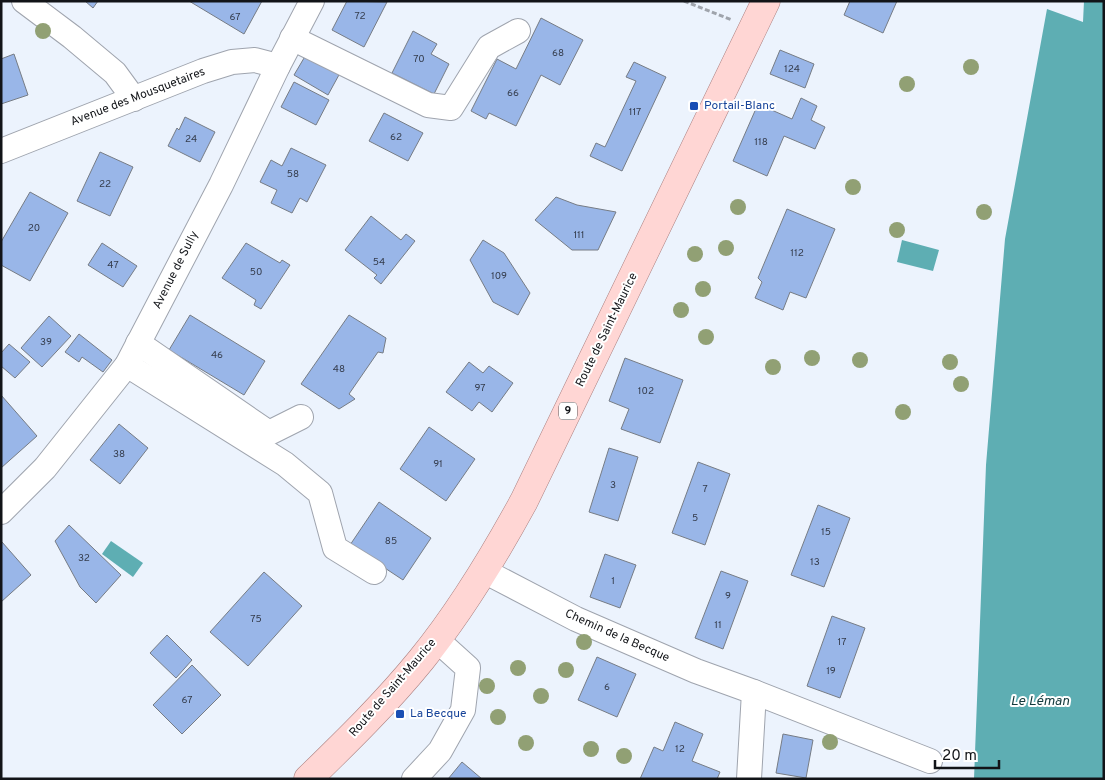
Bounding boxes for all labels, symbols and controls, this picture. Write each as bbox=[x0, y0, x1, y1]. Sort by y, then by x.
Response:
house number: 72 bbox=[354, 10, 366, 23]
house number: 67 bbox=[230, 11, 241, 24]
house number: 68 bbox=[552, 47, 564, 60]
house number: 70 bbox=[413, 53, 425, 66]
house number: 124 bbox=[784, 63, 800, 76]
street label: Avenue des Mousquetaires bbox=[68, 64, 208, 130]
house number: 66 bbox=[507, 87, 519, 100]
place label: Portail-Blanc bbox=[704, 98, 775, 114]
marker: Portail-Blanc bbox=[688, 100, 700, 112]
house number: 117 bbox=[629, 106, 641, 119]
house number: 62 bbox=[390, 131, 402, 144]
house number: 24 bbox=[185, 133, 197, 146]
house number: 118 bbox=[754, 136, 768, 149]
house number: 58 bbox=[287, 168, 299, 181]
house number: 22 bbox=[99, 178, 111, 191]
house number: 20 bbox=[28, 222, 40, 235]
street label: Avenue de Sully bbox=[149, 228, 203, 312]
house number: 111 bbox=[573, 229, 585, 242]
house number: 112 bbox=[790, 247, 804, 260]
house number: 54 bbox=[373, 256, 385, 269]
house number: 47 bbox=[107, 259, 119, 272]
house number: 50 bbox=[250, 266, 262, 279]
house number: 109 bbox=[491, 270, 507, 283]
street label: Route de Saint-Maurice bbox=[572, 270, 642, 390]
house number: 39 bbox=[40, 336, 52, 349]
house number: 46 bbox=[211, 349, 223, 362]
house number: 48 bbox=[333, 363, 345, 376]
house number: 97 bbox=[475, 382, 485, 395]
house number: 102 bbox=[638, 385, 654, 398]
road number: 9 bbox=[559, 402, 577, 420]
house number: 38 bbox=[113, 448, 125, 461]
house number: 91 bbox=[433, 458, 443, 471]
house number: 3 bbox=[610, 479, 616, 492]
house number: 7 bbox=[702, 483, 708, 496]
house number: 5 bbox=[692, 512, 698, 525]
house number: 15 bbox=[821, 526, 831, 539]
house number: 85 bbox=[385, 535, 397, 548]
house number: 32 bbox=[78, 552, 90, 565]
house number: 13 bbox=[810, 556, 820, 569]
house number: 1 bbox=[611, 575, 615, 588]
house number: 9 bbox=[725, 590, 731, 603]
street label: Chemin de la Becque bbox=[562, 606, 672, 666]
house number: 75 bbox=[250, 613, 262, 626]
house number: 11 bbox=[714, 619, 722, 632]
street label: Route de Saint-Maurice bbox=[346, 635, 440, 741]
house number: 17 bbox=[838, 636, 846, 649]
house number: 19 bbox=[826, 665, 836, 678]
house number: 6 bbox=[604, 681, 610, 694]
water label: Le Léman bbox=[1011, 693, 1070, 710]
house number: 67 bbox=[182, 694, 193, 707]
place label: La Becque bbox=[410, 706, 467, 722]
marker: La Becque bbox=[394, 708, 406, 720]
scale bar bbox=[935, 738, 999, 770]
house number: 12 bbox=[675, 743, 685, 756]
text: 20 m bbox=[942, 747, 977, 766]

